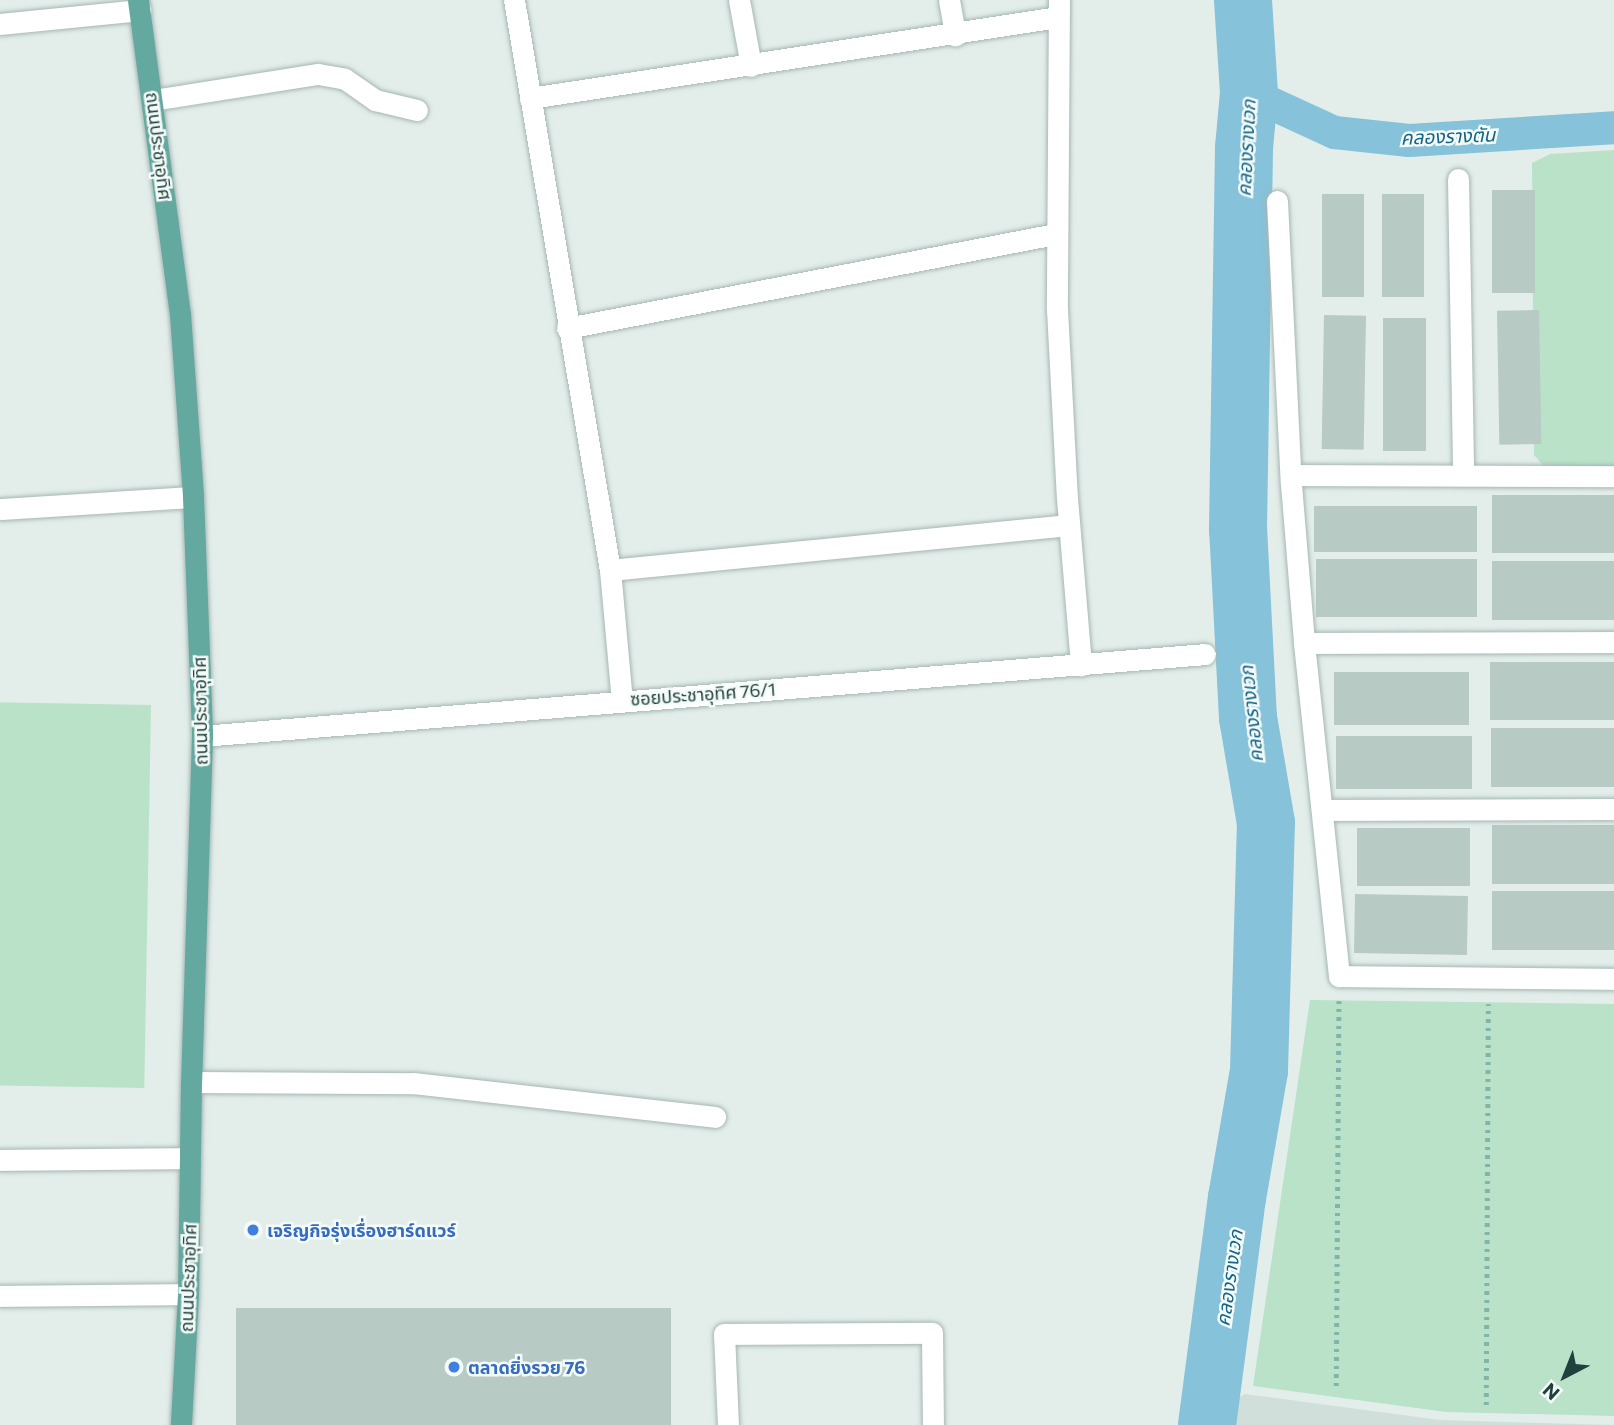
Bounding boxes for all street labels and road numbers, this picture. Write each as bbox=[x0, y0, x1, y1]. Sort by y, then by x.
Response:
street label: ถนนประชาอุทิศ bbox=[142, 91, 176, 201]
street label: ถนนประชาอุทิศ bbox=[188, 657, 212, 765]
street label: ซอยประชาอุทิศ 76/1 bbox=[630, 678, 776, 710]
street label: ถนนประชาอุทิศ bbox=[175, 1223, 201, 1333]

